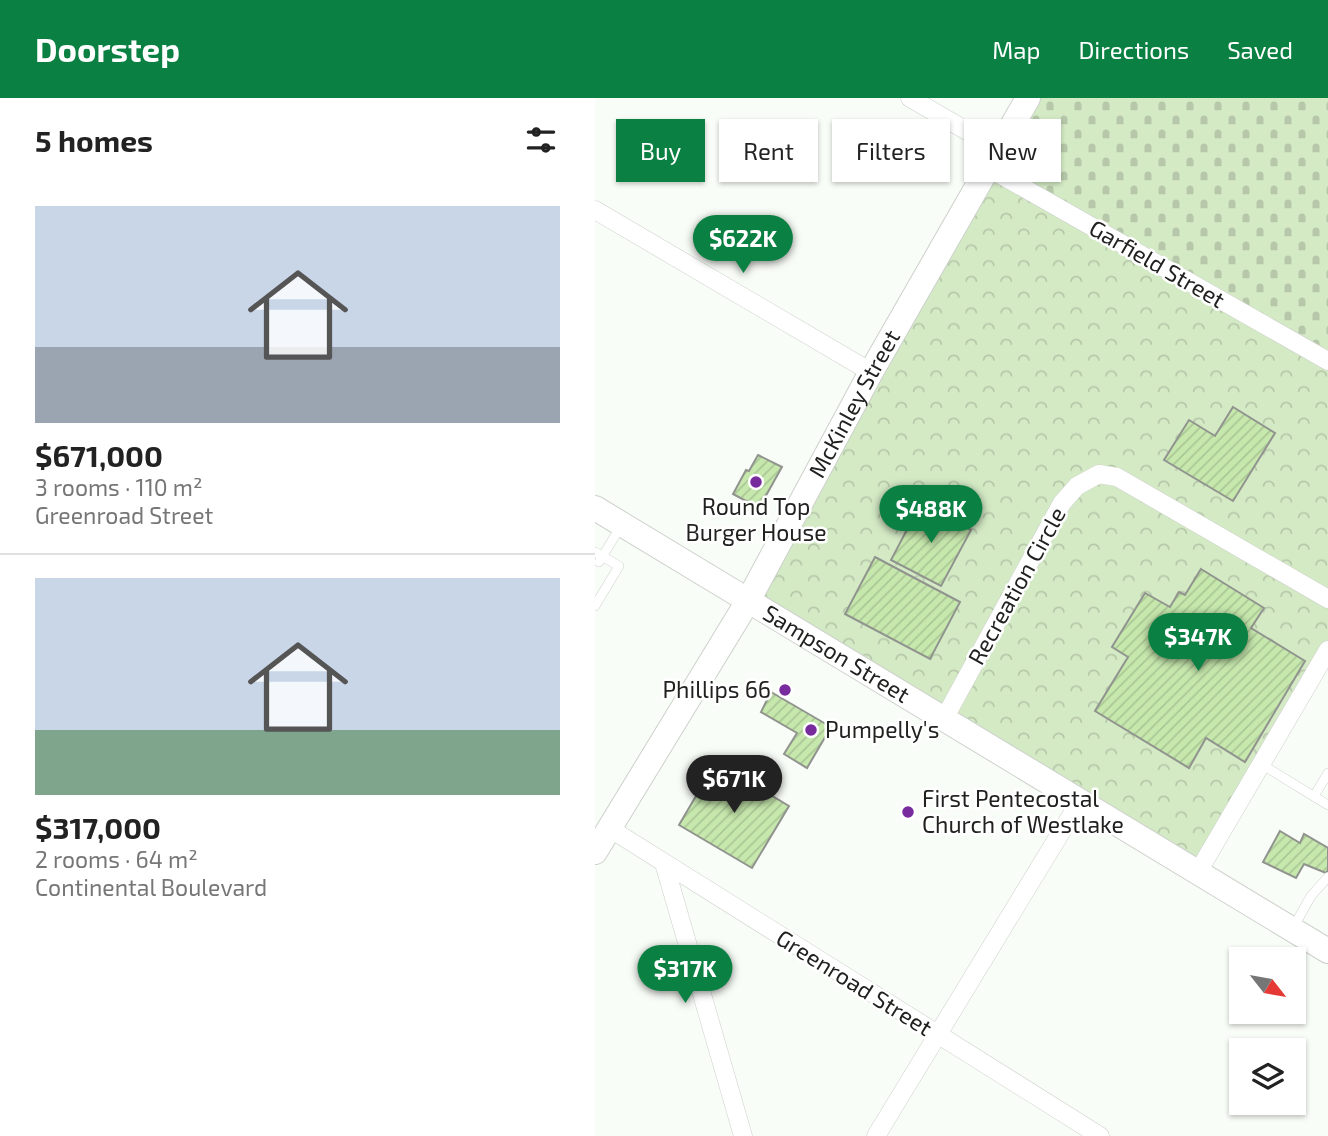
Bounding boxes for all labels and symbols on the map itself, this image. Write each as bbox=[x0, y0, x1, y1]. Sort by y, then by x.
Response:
street label: Garfield Street bbox=[1085, 213, 1230, 313]
pin: $622K bbox=[694, 216, 792, 275]
street label: McKinley Street bbox=[802, 324, 905, 482]
marker: Round Top Burger House bbox=[748, 474, 764, 490]
pin: $488K bbox=[882, 486, 980, 545]
place label: Round Top Burger House bbox=[685, 492, 827, 546]
street label: Recreation Circle bbox=[961, 502, 1071, 669]
street label: Sampson Street bbox=[758, 598, 915, 708]
pin: $347K bbox=[1149, 614, 1247, 673]
place label: Phillips 66 bbox=[663, 675, 771, 703]
marker: Phillips 66 bbox=[777, 682, 793, 698]
place label: Pumpelly's bbox=[825, 715, 939, 743]
marker: Pumpelly's bbox=[803, 722, 819, 738]
pin: $671K bbox=[685, 756, 783, 815]
place label: First Pentecostal Church of Westlake bbox=[922, 784, 1124, 838]
marker: First Pentecostal Church of Westlake bbox=[900, 804, 916, 820]
street label: Greenroad Street bbox=[772, 923, 938, 1041]
pin: $317K bbox=[636, 946, 734, 1005]
north arrow bbox=[1229, 947, 1305, 1024]

